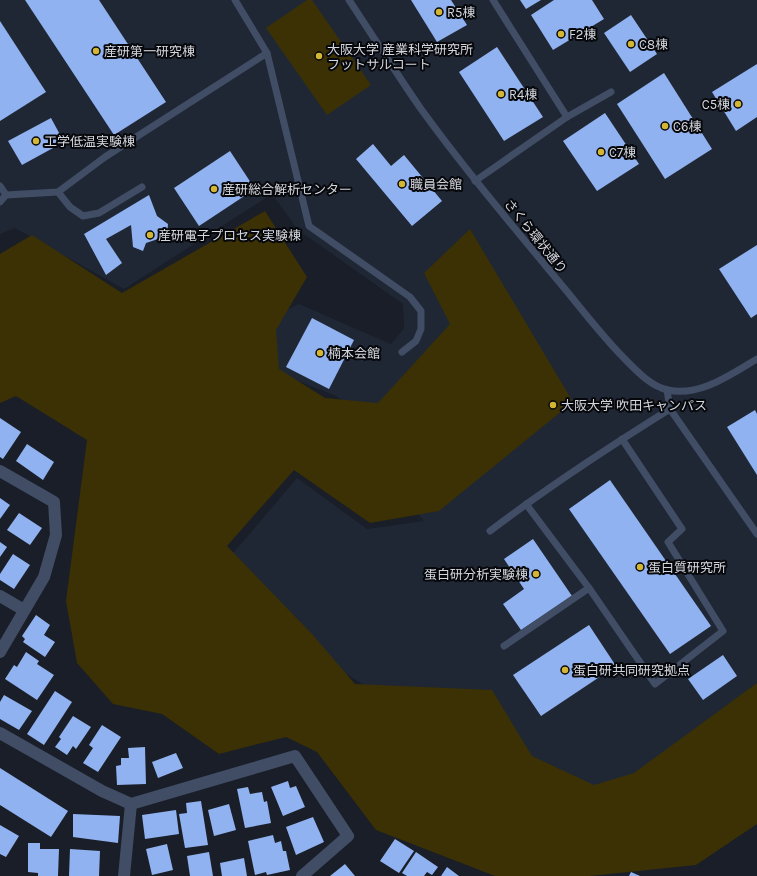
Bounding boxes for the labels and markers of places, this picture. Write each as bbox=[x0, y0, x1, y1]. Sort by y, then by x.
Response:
place label: R5棟 bbox=[447, 5, 475, 20]
marker: R5棟 bbox=[434, 7, 444, 17]
place label: F2棟 bbox=[569, 27, 596, 42]
marker: F2棟 bbox=[556, 29, 566, 39]
place label: C8棟 bbox=[639, 37, 668, 52]
marker: C8棟 bbox=[626, 39, 636, 49]
place label: 大阪大学 産業科学研究所 フットサルコート bbox=[327, 42, 473, 72]
place label: 産研第一研究棟 bbox=[104, 44, 195, 59]
marker: 産研第一研究棟 bbox=[91, 46, 101, 56]
marker: 大阪大学 産業科学研究所 フットサルコート bbox=[314, 51, 324, 61]
place label: R4棟 bbox=[509, 87, 537, 102]
marker: R4棟 bbox=[496, 89, 506, 99]
place label: C5棟 bbox=[702, 97, 730, 112]
marker: C5棟 bbox=[733, 99, 743, 109]
place label: C6棟 bbox=[673, 119, 701, 134]
marker: C6棟 bbox=[660, 121, 670, 131]
place label: 工学低温実験棟 bbox=[44, 134, 135, 149]
marker: 工学低温実験棟 bbox=[31, 136, 41, 146]
place label: C7棟 bbox=[609, 145, 636, 160]
marker: C7棟 bbox=[596, 147, 606, 157]
place label: 職員会館 bbox=[410, 177, 462, 192]
marker: 職員会館 bbox=[397, 179, 407, 189]
place label: 産研総合解析センター bbox=[222, 182, 352, 197]
marker: 産研総合解析センター bbox=[209, 184, 219, 194]
place label: 産研電子プロセス実験棟 bbox=[158, 228, 301, 243]
marker: 産研電子プロセス実験棟 bbox=[145, 230, 155, 240]
place label: 楠本会館 bbox=[328, 346, 380, 361]
marker: 楠本会館 bbox=[315, 348, 325, 358]
place label: 大阪大学 吹田キャンパス bbox=[561, 398, 707, 413]
marker: 大阪大学 吹田キャンパス bbox=[548, 400, 558, 410]
place label: 蛋白質研究所 bbox=[648, 560, 726, 575]
marker: 蛋白質研究所 bbox=[635, 562, 645, 572]
place label: 蛋白研分析実験棟 bbox=[424, 567, 528, 582]
marker: 蛋白研分析実験棟 bbox=[531, 569, 541, 579]
place label: 蛋白研共同研究拠点 bbox=[573, 663, 690, 678]
marker: 蛋白研共同研究拠点 bbox=[560, 665, 570, 675]

